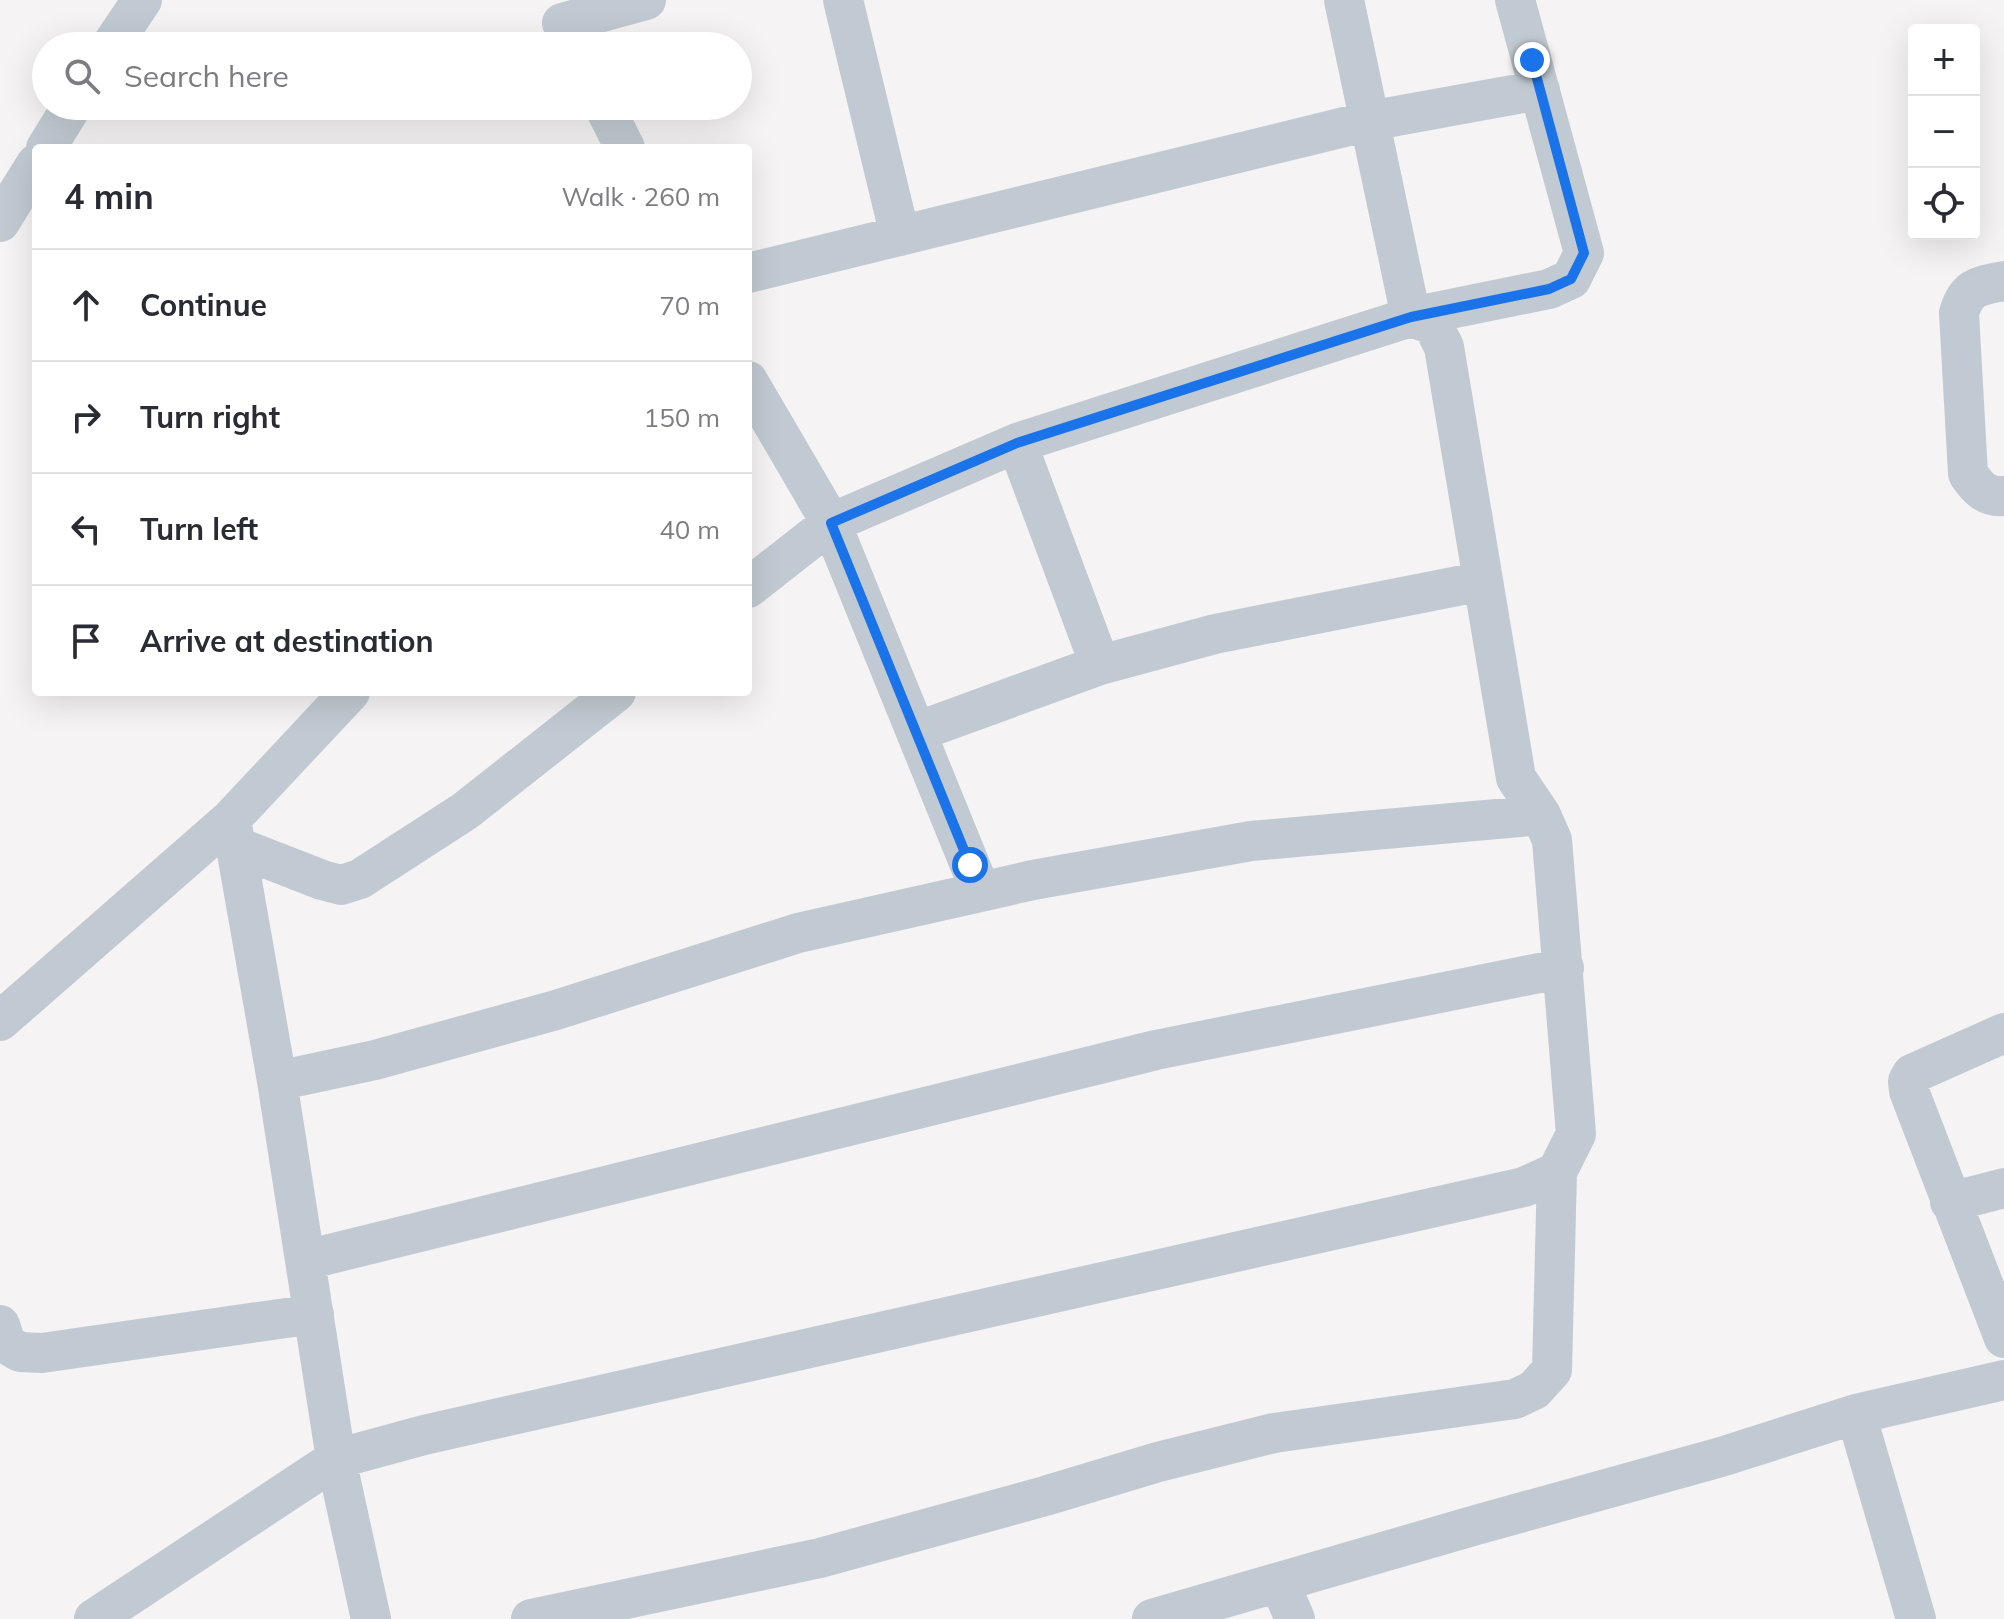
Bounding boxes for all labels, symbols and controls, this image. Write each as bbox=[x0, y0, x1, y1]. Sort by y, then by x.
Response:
map controls bbox=[1908, 24, 1980, 240]
button: + bbox=[1908, 24, 1980, 96]
search box bbox=[32, 32, 752, 120]
route end bbox=[1514, 42, 1550, 78]
icon: search bbox=[60, 54, 104, 98]
text: Search here bbox=[124, 57, 289, 95]
button: − bbox=[1908, 96, 1980, 168]
button: locate bbox=[1908, 168, 1980, 240]
text: 4 min bbox=[64, 175, 154, 218]
text: Walk · 260 m bbox=[561, 180, 720, 213]
icon: ahead bbox=[64, 283, 108, 327]
text: Continue bbox=[140, 286, 267, 324]
text: 70 m bbox=[659, 289, 720, 322]
icon: right bbox=[64, 395, 108, 439]
text: Turn right bbox=[140, 398, 280, 436]
text: 150 m bbox=[644, 401, 720, 434]
icon: left bbox=[64, 507, 108, 551]
text: Turn left bbox=[140, 510, 258, 548]
text: 40 m bbox=[659, 513, 720, 546]
icon: arrive bbox=[64, 619, 108, 663]
text: Arrive at destination bbox=[140, 622, 434, 660]
route start bbox=[952, 847, 988, 883]

